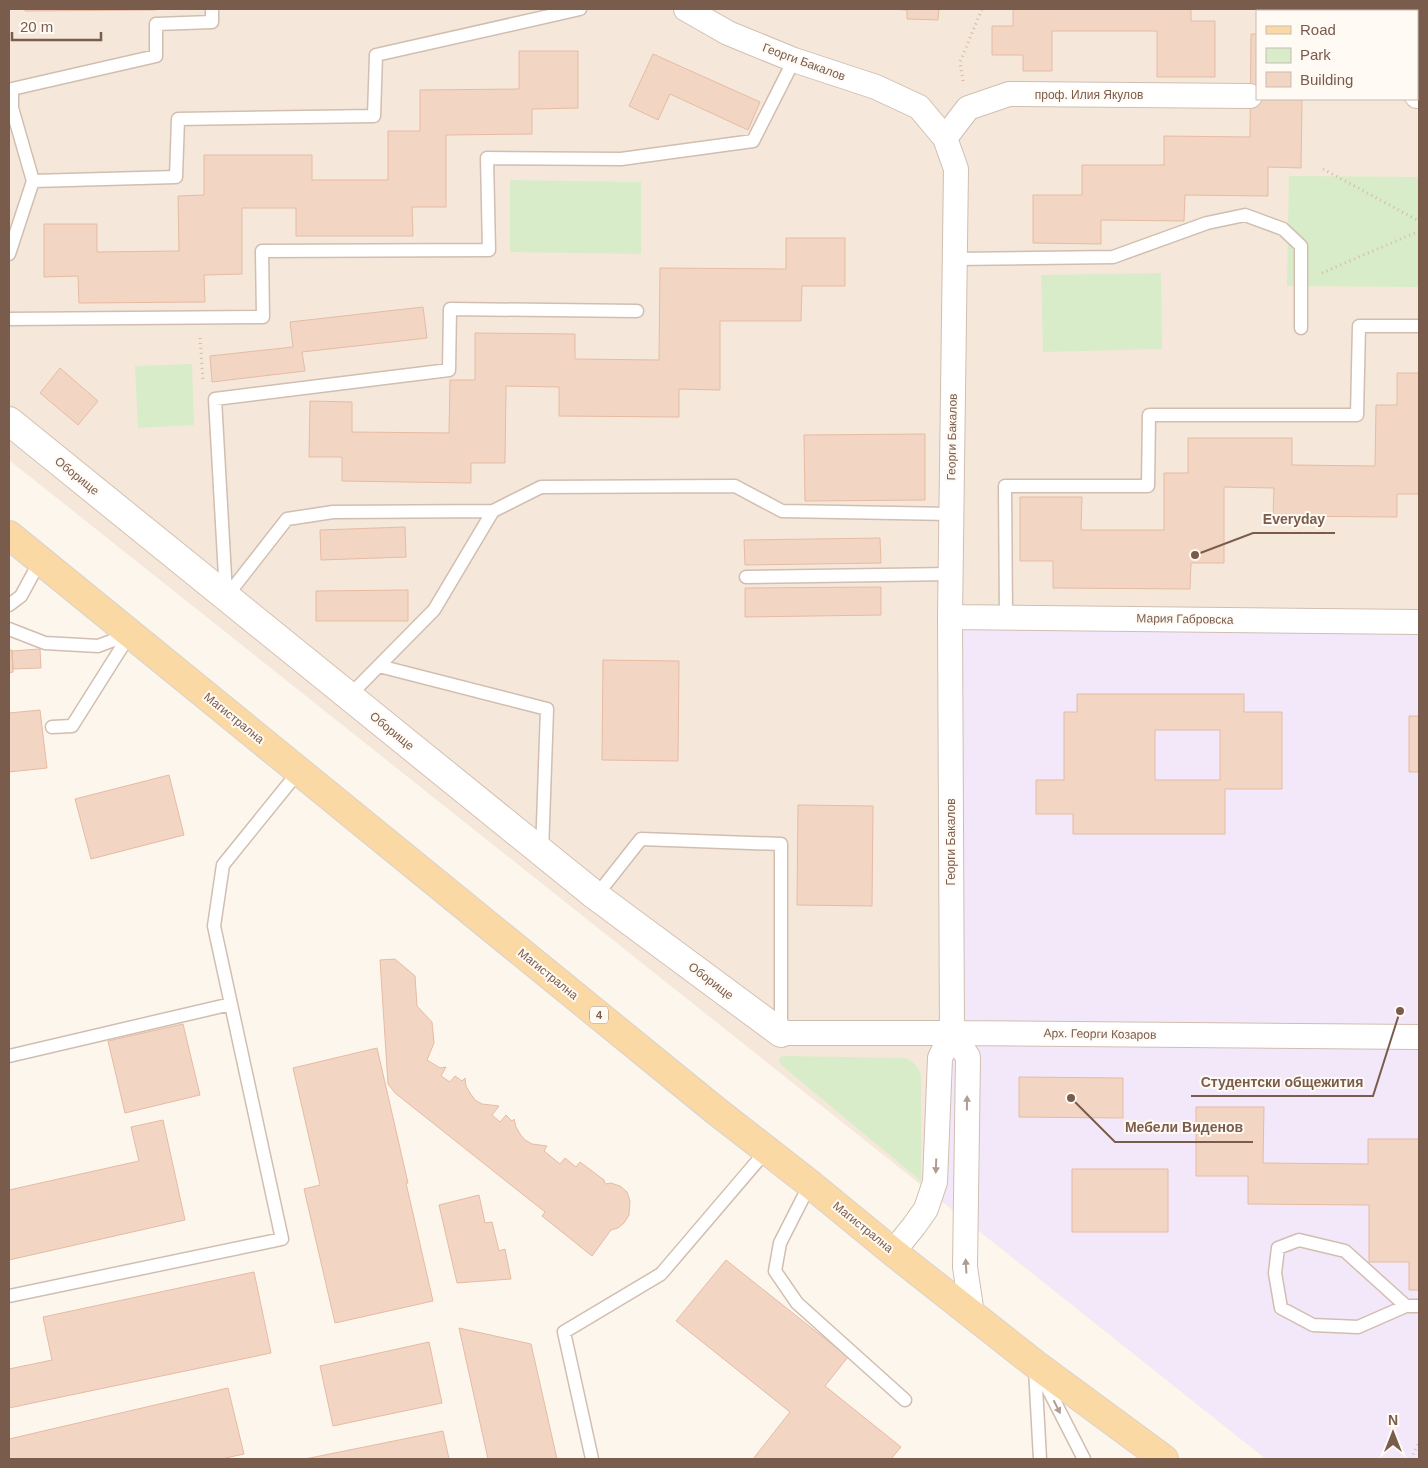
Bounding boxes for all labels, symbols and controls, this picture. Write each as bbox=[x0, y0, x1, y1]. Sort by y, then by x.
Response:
scale bar bbox=[12, 10, 101, 42]
legend bbox=[1256, 10, 1418, 100]
text: 20 m bbox=[20, 18, 53, 35]
text: Road bbox=[1300, 21, 1336, 38]
street label: Георги Бакалов bbox=[761, 41, 847, 83]
text: Park bbox=[1300, 46, 1331, 63]
text: Building bbox=[1300, 71, 1353, 88]
street label: проф. Илия Якулов bbox=[1035, 88, 1143, 102]
street label: Георги Бакалов bbox=[944, 393, 960, 481]
street label: Оборище bbox=[52, 454, 102, 498]
callout: Everyday bbox=[1253, 504, 1335, 533]
text: Everyday bbox=[1263, 511, 1325, 527]
street label: Мария Габровска bbox=[1136, 611, 1234, 627]
street label: Магистрална bbox=[201, 690, 267, 747]
street label: Оборище bbox=[367, 709, 417, 753]
street label: Георги Бакалов bbox=[944, 798, 958, 886]
street label: Магистрална bbox=[515, 946, 581, 1003]
street label: Оборище bbox=[686, 960, 737, 1003]
road number: 4 bbox=[590, 1006, 608, 1024]
street label: Арх. Георги Козаров bbox=[1043, 1026, 1157, 1042]
callout: Студентски общежития bbox=[1191, 1067, 1373, 1096]
text: Студентски общежития bbox=[1201, 1074, 1363, 1090]
one-way arrow bbox=[963, 1095, 971, 1111]
callout: Мебели Виденов bbox=[1115, 1113, 1253, 1142]
text: Мебели Виденов bbox=[1125, 1119, 1243, 1135]
one-way arrow bbox=[931, 1158, 939, 1174]
street label: Магистрална bbox=[830, 1199, 896, 1256]
one-way arrow bbox=[961, 1257, 969, 1273]
one-way arrow bbox=[1053, 1400, 1061, 1414]
north arrow bbox=[1368, 1408, 1418, 1458]
text: N bbox=[1388, 1412, 1398, 1428]

